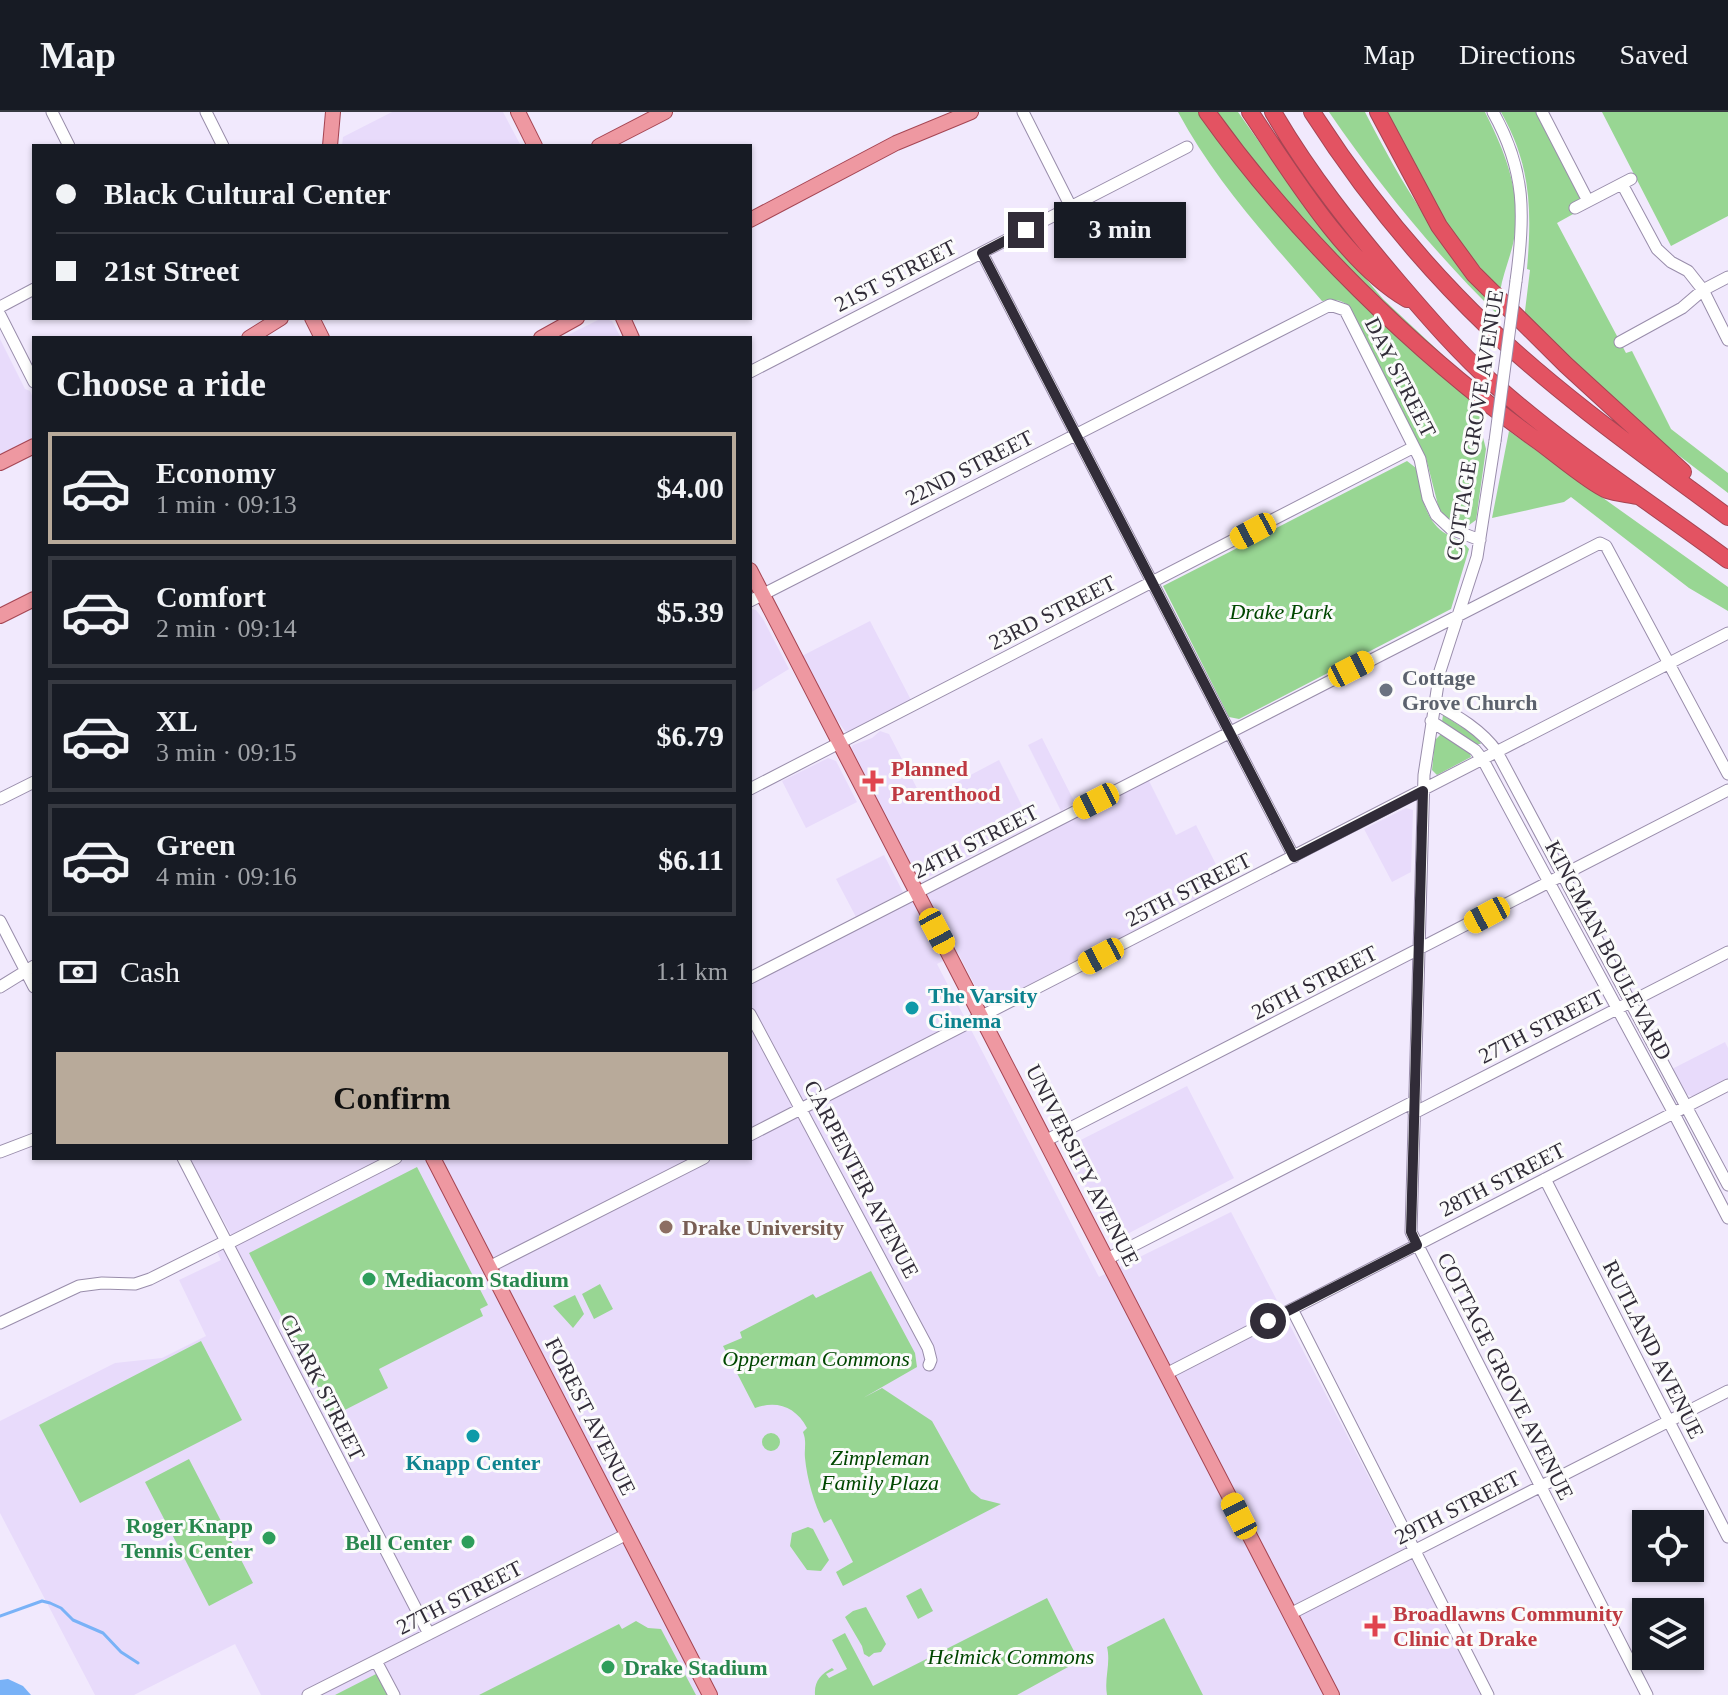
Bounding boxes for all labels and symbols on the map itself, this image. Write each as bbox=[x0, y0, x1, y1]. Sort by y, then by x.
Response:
callout: 3 min bbox=[1054, 202, 1186, 258]
route end bbox=[1008, 212, 1044, 248]
street label: 21ST STREET bbox=[830, 234, 961, 317]
street label: COTTAGE GROVE AVENUE bbox=[1441, 288, 1508, 562]
street label: DAY STREET bbox=[1360, 313, 1442, 442]
street label: 22ND STREET bbox=[901, 424, 1038, 510]
car bbox=[1226, 509, 1280, 553]
street label: 23RD STREET bbox=[985, 570, 1120, 655]
park label: Drake Park bbox=[1228, 599, 1334, 624]
car bbox=[1324, 647, 1378, 691]
place label: Cottage Grove Church bbox=[1402, 665, 1537, 715]
marker: Cottage Grove Church bbox=[1377, 681, 1395, 699]
place label: Planned Parenthood bbox=[891, 756, 1001, 806]
marker: Planned Parenthood bbox=[862, 770, 884, 792]
car bbox=[1069, 779, 1123, 823]
street label: 24TH STREET bbox=[908, 799, 1043, 884]
street label: KINGMAN BOULEVARD bbox=[1540, 836, 1677, 1064]
street label: 25TH STREET bbox=[1121, 847, 1256, 932]
car bbox=[1460, 893, 1514, 937]
car bbox=[915, 904, 959, 958]
car bbox=[1074, 934, 1128, 978]
street label: 26TH STREET bbox=[1247, 940, 1382, 1025]
place label: The Varsity Cinema bbox=[928, 983, 1037, 1033]
street label: 27TH STREET bbox=[1474, 984, 1609, 1069]
marker: The Varsity Cinema bbox=[903, 999, 921, 1017]
street label: UNIVERSITY AVENUE bbox=[1021, 1060, 1144, 1270]
street label: CARPENTER AVENUE bbox=[799, 1076, 924, 1282]
street label: 28TH STREET bbox=[1435, 1137, 1570, 1222]
place label: Drake University bbox=[682, 1215, 844, 1240]
marker: Drake University bbox=[657, 1218, 675, 1236]
street label: COTTAGE GROVE AVENUE bbox=[1432, 1248, 1579, 1504]
street label: RUTLAND AVENUE bbox=[1598, 1256, 1709, 1443]
place label: Mediacom Stadium bbox=[385, 1267, 569, 1292]
marker: Mediacom Stadium bbox=[360, 1270, 378, 1288]
route start bbox=[1250, 1303, 1286, 1339]
street label: CLARK STREET bbox=[275, 1310, 370, 1465]
street label: FOREST AVENUE bbox=[540, 1333, 641, 1499]
park label: Opperman Commons bbox=[722, 1346, 910, 1371]
marker: Knapp Center bbox=[464, 1427, 482, 1445]
park label: Zimpleman Family Plaza bbox=[820, 1445, 939, 1495]
place label: Knapp Center bbox=[405, 1450, 541, 1475]
street label: 29TH STREET bbox=[1390, 1465, 1525, 1550]
car bbox=[1217, 1489, 1261, 1543]
place label: Roger Knapp Tennis Center bbox=[121, 1513, 253, 1563]
marker: Roger Knapp Tennis Center bbox=[260, 1529, 278, 1547]
place label: Bell Center bbox=[345, 1530, 452, 1555]
marker: Bell Center bbox=[459, 1533, 477, 1551]
street label: 27TH STREET bbox=[392, 1555, 527, 1640]
place label: Broadlawns Community Clinic at Drake bbox=[1393, 1601, 1623, 1651]
marker: Broadlawns Community Clinic at Drake bbox=[1364, 1615, 1386, 1637]
park label: Helmick Commons bbox=[927, 1644, 1094, 1669]
place label: Drake Stadium bbox=[624, 1655, 768, 1680]
marker: Drake Stadium bbox=[599, 1658, 617, 1676]

